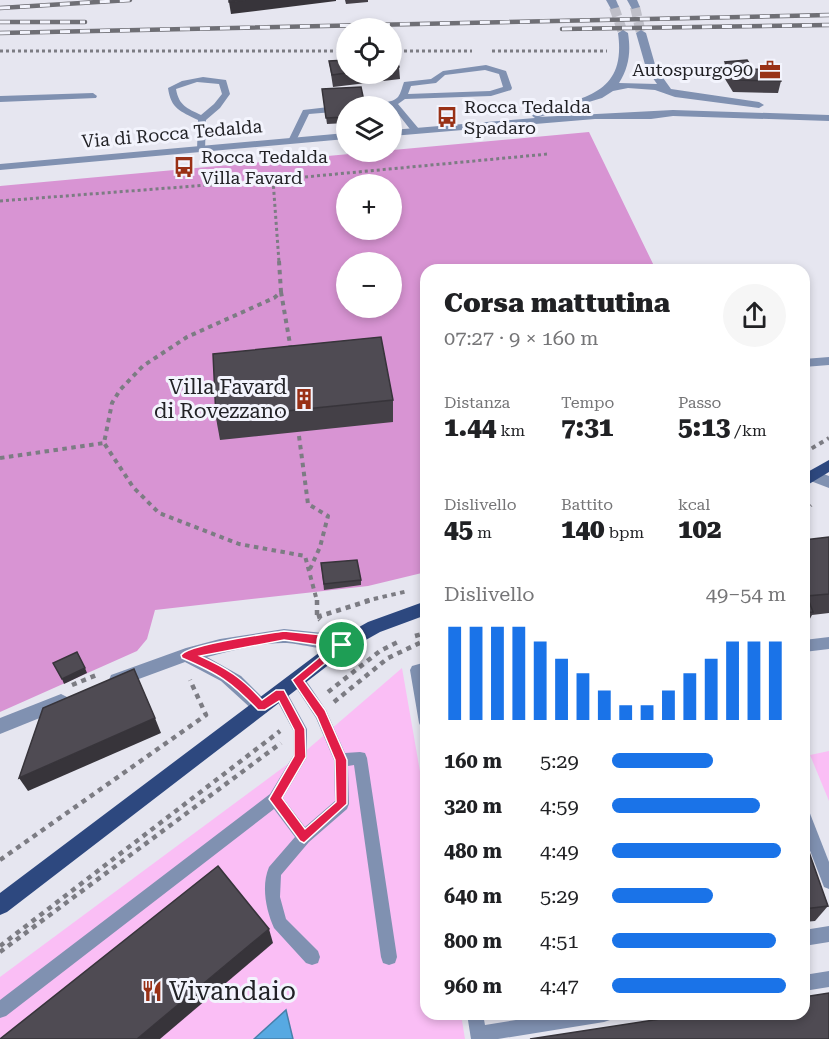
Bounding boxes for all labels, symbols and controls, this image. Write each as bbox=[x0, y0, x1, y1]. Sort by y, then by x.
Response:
map controls bbox=[336, 18, 402, 318]
button: locate bbox=[336, 18, 402, 84]
office icon: Autospurgo90 bbox=[758, 58, 782, 82]
place label: Autospurgo90 bbox=[632, 59, 753, 80]
button: layers bbox=[336, 96, 402, 162]
place label: Rocca Tedalda Spadaro bbox=[464, 96, 591, 138]
bus stop icon: Rocca Tedalda Spadaro bbox=[435, 105, 459, 129]
street label: Via di Rocca Tedalda bbox=[81, 115, 263, 152]
place label: Rocca Tedalda Villa Favard bbox=[201, 146, 328, 188]
bus stop icon: Rocca Tedalda Villa Favard bbox=[172, 155, 196, 179]
button: + bbox=[336, 174, 402, 240]
button: − bbox=[336, 252, 402, 318]
button: share bbox=[723, 284, 786, 347]
text: Corsa mattutina bbox=[444, 287, 670, 319]
text: 07:27 · 9 × 160 m bbox=[444, 326, 599, 350]
place label: Villa Favard di Rovezzano bbox=[154, 375, 288, 423]
building icon: Villa Favard di Rovezzano bbox=[292, 387, 316, 411]
text: Distanza bbox=[444, 393, 510, 412]
text: Tempo bbox=[561, 393, 614, 412]
text: Passo bbox=[678, 393, 721, 412]
text: 1.44 bbox=[444, 412, 496, 442]
text: 7:31 bbox=[561, 412, 613, 442]
text: 5:13 bbox=[678, 412, 730, 442]
text: km bbox=[496, 421, 525, 440]
text: /km bbox=[730, 421, 767, 440]
text: Dislivello bbox=[444, 495, 516, 514]
text: Battito bbox=[561, 495, 613, 514]
text: kcal bbox=[678, 495, 710, 514]
text: 45 bbox=[444, 514, 473, 544]
text: 140 bbox=[561, 514, 605, 544]
text: 102 bbox=[678, 514, 722, 544]
text: m bbox=[473, 523, 492, 542]
text: bpm bbox=[605, 523, 644, 542]
text: Dislivello bbox=[444, 582, 535, 606]
text: 49–54 m bbox=[706, 582, 786, 606]
pin bbox=[316, 619, 367, 670]
icon: arrive bbox=[325, 628, 358, 661]
text: 160 m bbox=[444, 749, 502, 773]
text: 5:29 bbox=[540, 749, 579, 773]
text: 320 m bbox=[444, 794, 502, 818]
text: 4:59 bbox=[540, 794, 579, 818]
text: 480 m bbox=[444, 839, 502, 863]
text: 4:49 bbox=[540, 839, 579, 863]
text: 640 m bbox=[444, 884, 502, 908]
text: 5:29 bbox=[540, 884, 579, 908]
text: 800 m bbox=[444, 929, 502, 953]
text: 4:51 bbox=[540, 929, 579, 953]
text: 960 m bbox=[444, 974, 502, 998]
text: 4:47 bbox=[540, 974, 579, 998]
place label: Vivandaio bbox=[169, 976, 296, 1006]
restaurant icon: Vivandaio bbox=[140, 979, 164, 1003]

